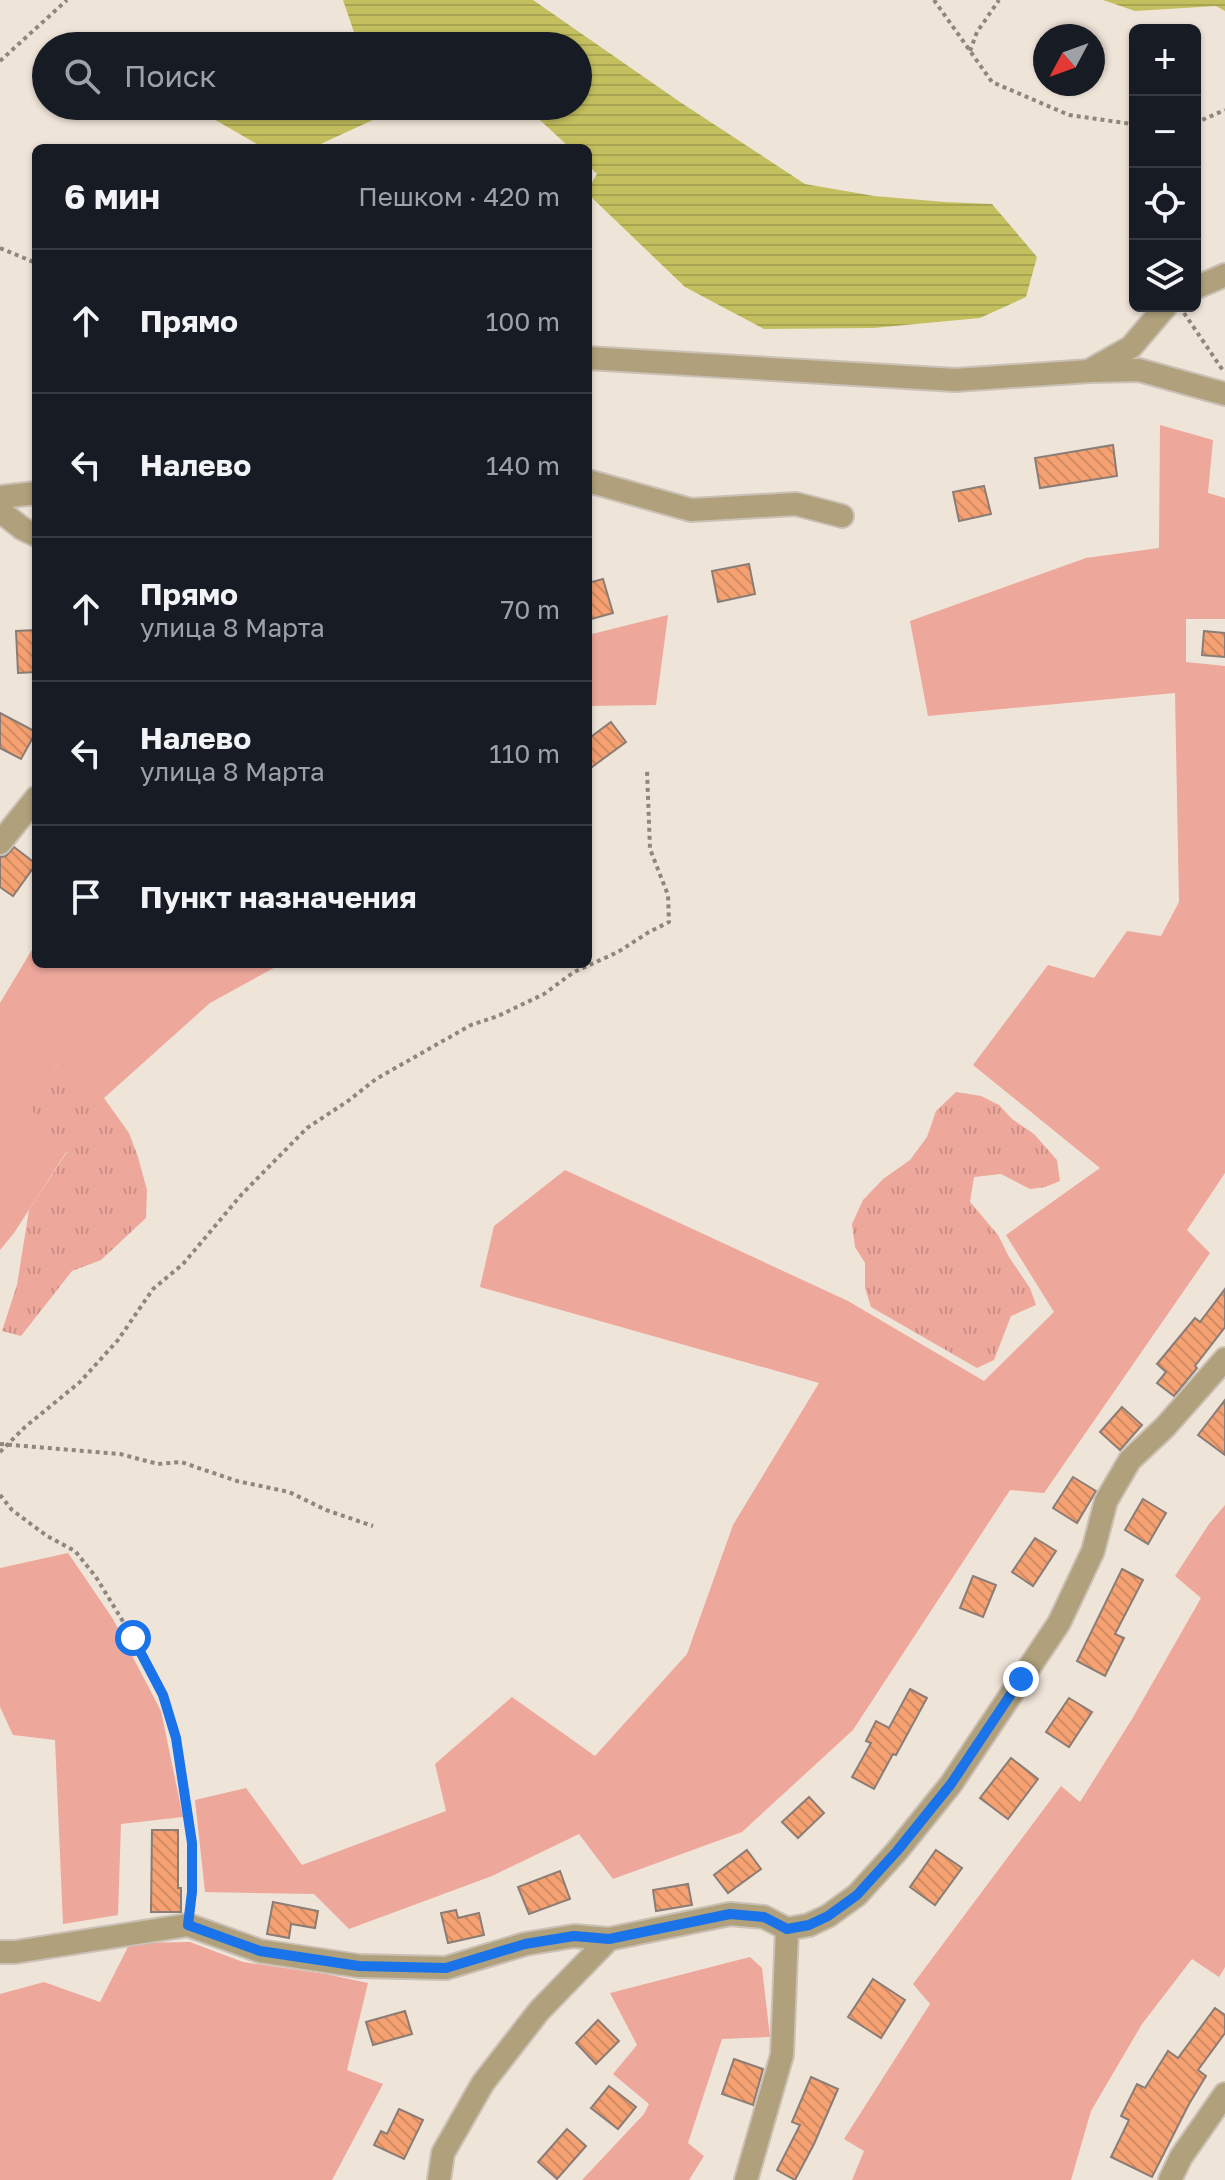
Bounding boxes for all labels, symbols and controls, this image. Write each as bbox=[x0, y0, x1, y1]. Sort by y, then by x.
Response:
north arrow bbox=[1033, 24, 1105, 96]
map controls bbox=[1129, 24, 1201, 312]
button: + bbox=[1129, 24, 1201, 96]
search box bbox=[32, 32, 592, 120]
icon: search bbox=[60, 54, 104, 98]
text: Поиск bbox=[124, 58, 216, 94]
button: − bbox=[1129, 96, 1201, 168]
button: locate bbox=[1129, 168, 1201, 240]
text: 6 мин bbox=[64, 176, 160, 216]
text: Пешком · 420 m bbox=[358, 181, 560, 212]
button: layers bbox=[1129, 240, 1201, 312]
icon: ahead bbox=[64, 299, 108, 343]
text: Прямо bbox=[140, 303, 238, 339]
text: 100 m bbox=[486, 306, 560, 337]
icon: left bbox=[64, 443, 108, 487]
text: Налево bbox=[140, 447, 251, 483]
text: 140 m bbox=[486, 450, 560, 481]
text: Прямо bbox=[140, 576, 238, 612]
icon: ahead bbox=[64, 587, 108, 631]
text: 70 m bbox=[501, 594, 560, 625]
text: улица 8 Марта bbox=[140, 612, 325, 643]
text: Налево bbox=[140, 720, 251, 756]
icon: left bbox=[64, 731, 108, 775]
text: 110 m bbox=[489, 738, 560, 769]
text: улица 8 Марта bbox=[140, 756, 325, 787]
icon: arrive bbox=[64, 875, 108, 919]
text: Пункт назначения bbox=[140, 879, 417, 915]
route start bbox=[115, 1620, 151, 1656]
route end bbox=[1003, 1661, 1039, 1697]

